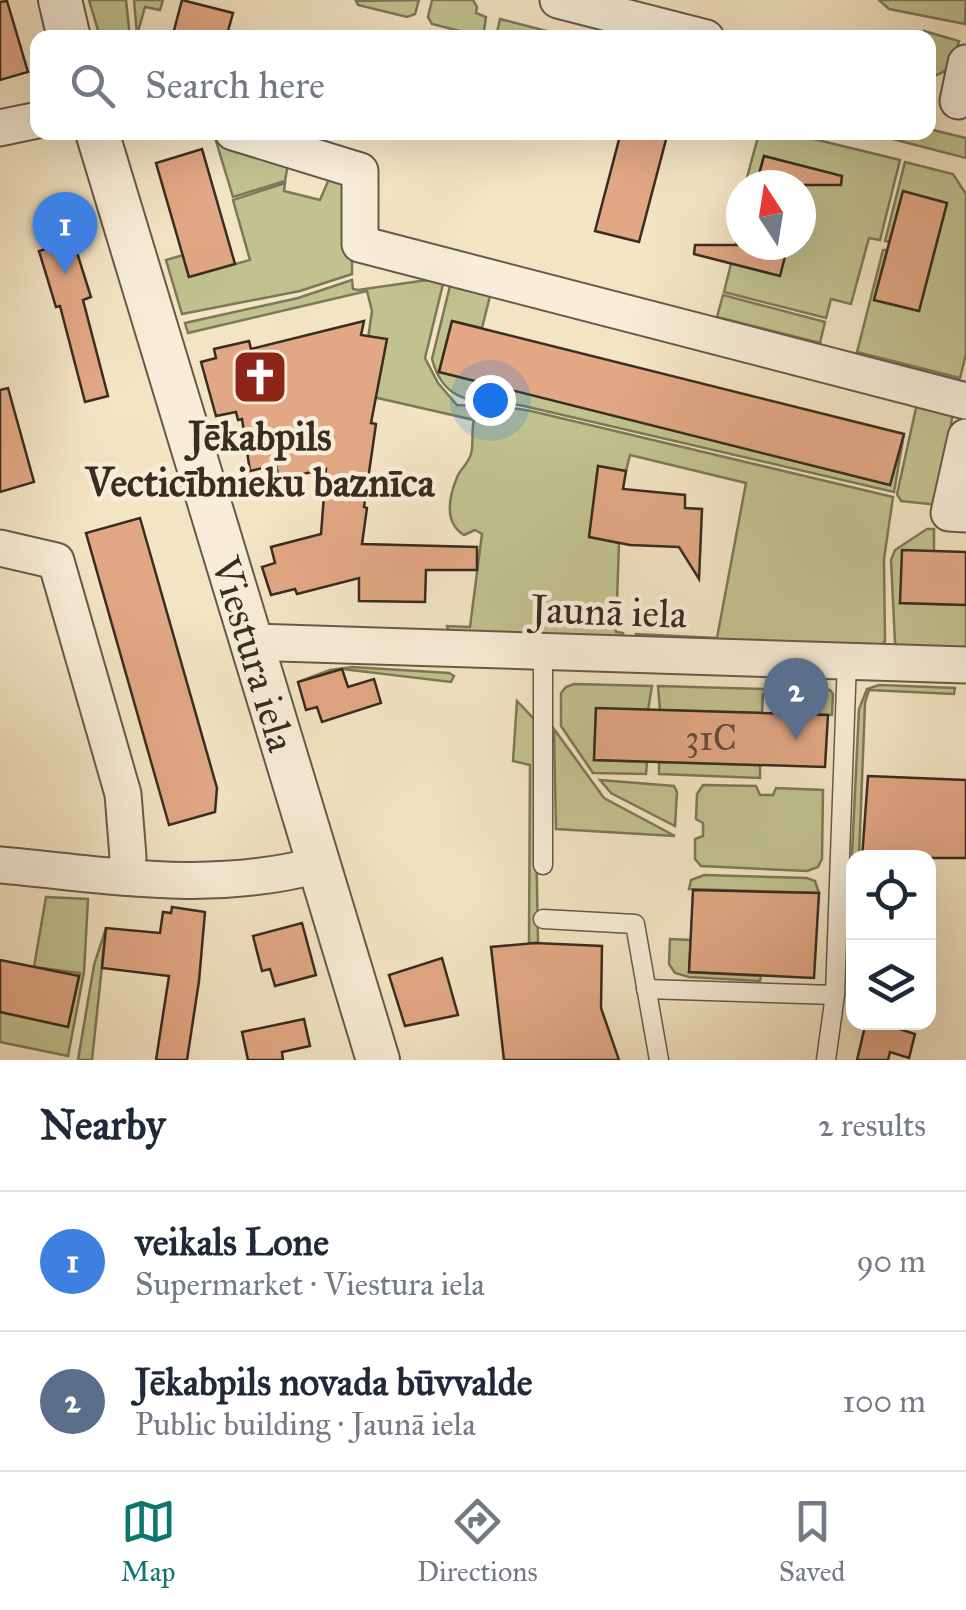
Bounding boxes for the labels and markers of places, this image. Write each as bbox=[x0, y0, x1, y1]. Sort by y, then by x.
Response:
pin: 1 bbox=[32, 192, 98, 274]
church icon: Jēkabpils Vecticībnieku baznīca bbox=[230, 347, 290, 407]
place label: Jēkabpils Vecticībnieku baznīca bbox=[84, 412, 436, 507]
pin: 2 bbox=[764, 658, 828, 740]

